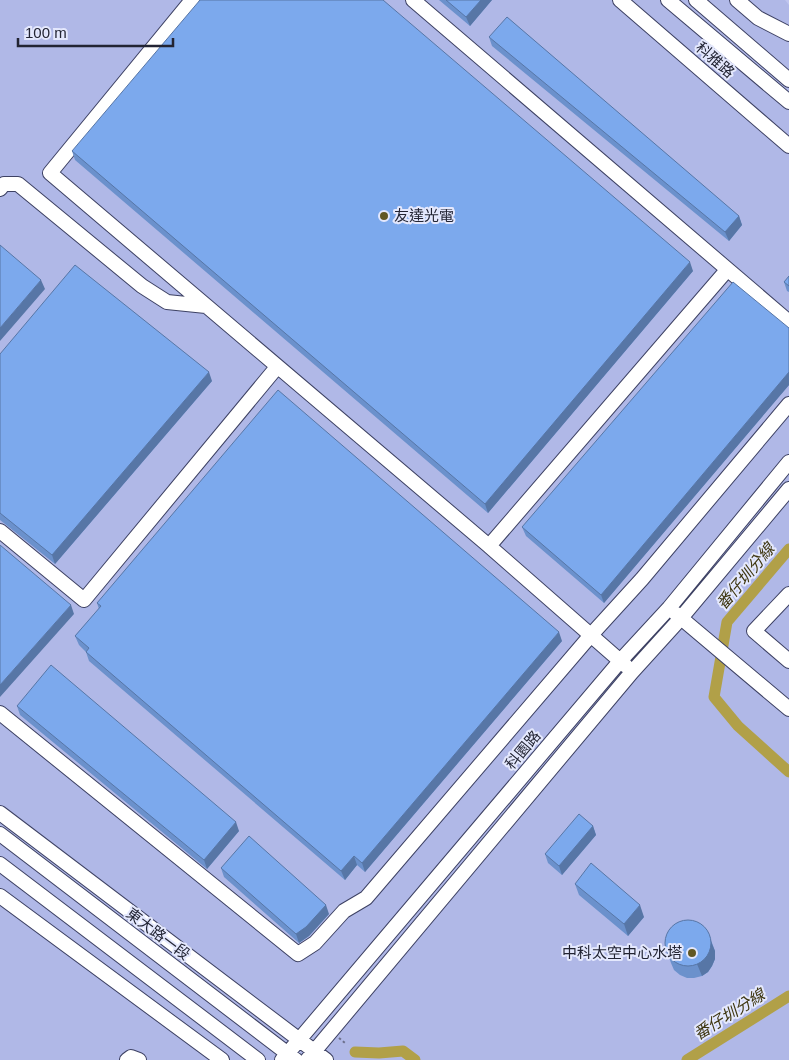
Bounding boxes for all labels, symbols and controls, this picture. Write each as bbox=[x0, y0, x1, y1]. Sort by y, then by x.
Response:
scale bar bbox=[18, 15, 172, 47]
text: 100 m bbox=[25, 24, 67, 41]
street label: 科雅路 bbox=[693, 38, 738, 81]
place label: 友達光電 bbox=[394, 207, 454, 224]
marker: 友達光電 bbox=[378, 210, 390, 222]
water label: 番仔圳分線 bbox=[713, 539, 779, 612]
street label: 科園路 bbox=[502, 727, 544, 772]
street label: 東大路一段 bbox=[123, 904, 193, 963]
place label: 中科太空中心水塔 bbox=[562, 944, 682, 961]
marker: 中科太空中心水塔 bbox=[686, 947, 698, 959]
water label: 番仔圳分線 bbox=[691, 985, 769, 1043]

